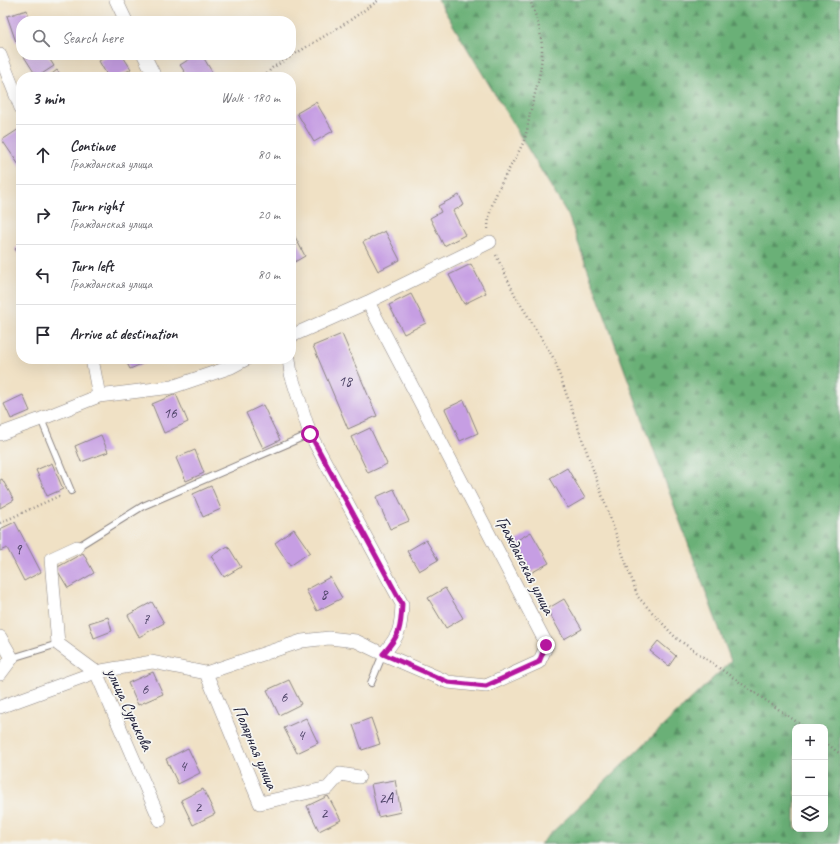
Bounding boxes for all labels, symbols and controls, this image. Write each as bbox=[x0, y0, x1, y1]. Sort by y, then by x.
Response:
search box bbox=[16, 16, 296, 60]
icon: search bbox=[30, 27, 52, 49]
text: Search here bbox=[62, 29, 123, 48]
text: 3 min bbox=[32, 88, 65, 109]
text: Walk · 180 m bbox=[221, 90, 280, 106]
text: Continue bbox=[70, 137, 115, 156]
icon: ahead bbox=[32, 144, 54, 166]
text: 80 m bbox=[258, 147, 280, 163]
text: Гражданская улица bbox=[70, 156, 152, 172]
text: Turn right bbox=[70, 197, 123, 216]
icon: right bbox=[32, 204, 54, 226]
text: 20 m bbox=[258, 207, 280, 223]
text: Гражданская улица bbox=[70, 216, 152, 232]
text: Turn left bbox=[70, 257, 113, 276]
icon: left bbox=[32, 264, 54, 286]
text: 80 m bbox=[258, 267, 280, 283]
text: Гражданская улица bbox=[70, 276, 152, 292]
icon: arrive bbox=[32, 324, 54, 346]
text: Arrive at destination bbox=[70, 325, 177, 344]
house number: 18 bbox=[338, 372, 353, 391]
house number: 16 bbox=[163, 404, 178, 423]
route start bbox=[301, 425, 319, 443]
street label: Гражданская улица bbox=[492, 513, 560, 619]
house number: 9 bbox=[15, 540, 23, 559]
house number: 8 bbox=[321, 585, 329, 604]
house number: 7 bbox=[143, 610, 151, 629]
route end bbox=[537, 636, 555, 654]
street label: улица Сурикова bbox=[101, 664, 158, 755]
house number: 6 bbox=[142, 680, 150, 699]
house number: 6 bbox=[281, 688, 289, 707]
street label: Полярная улица bbox=[228, 702, 283, 794]
map controls bbox=[792, 724, 828, 832]
button: + bbox=[792, 724, 828, 760]
house number: 4 bbox=[298, 726, 306, 745]
house number: 4 bbox=[180, 757, 188, 776]
button: − bbox=[792, 760, 828, 796]
house number: 2А bbox=[379, 789, 395, 808]
button: layers bbox=[792, 796, 828, 832]
house number: 2 bbox=[195, 798, 203, 817]
house number: 2 bbox=[321, 804, 329, 823]

